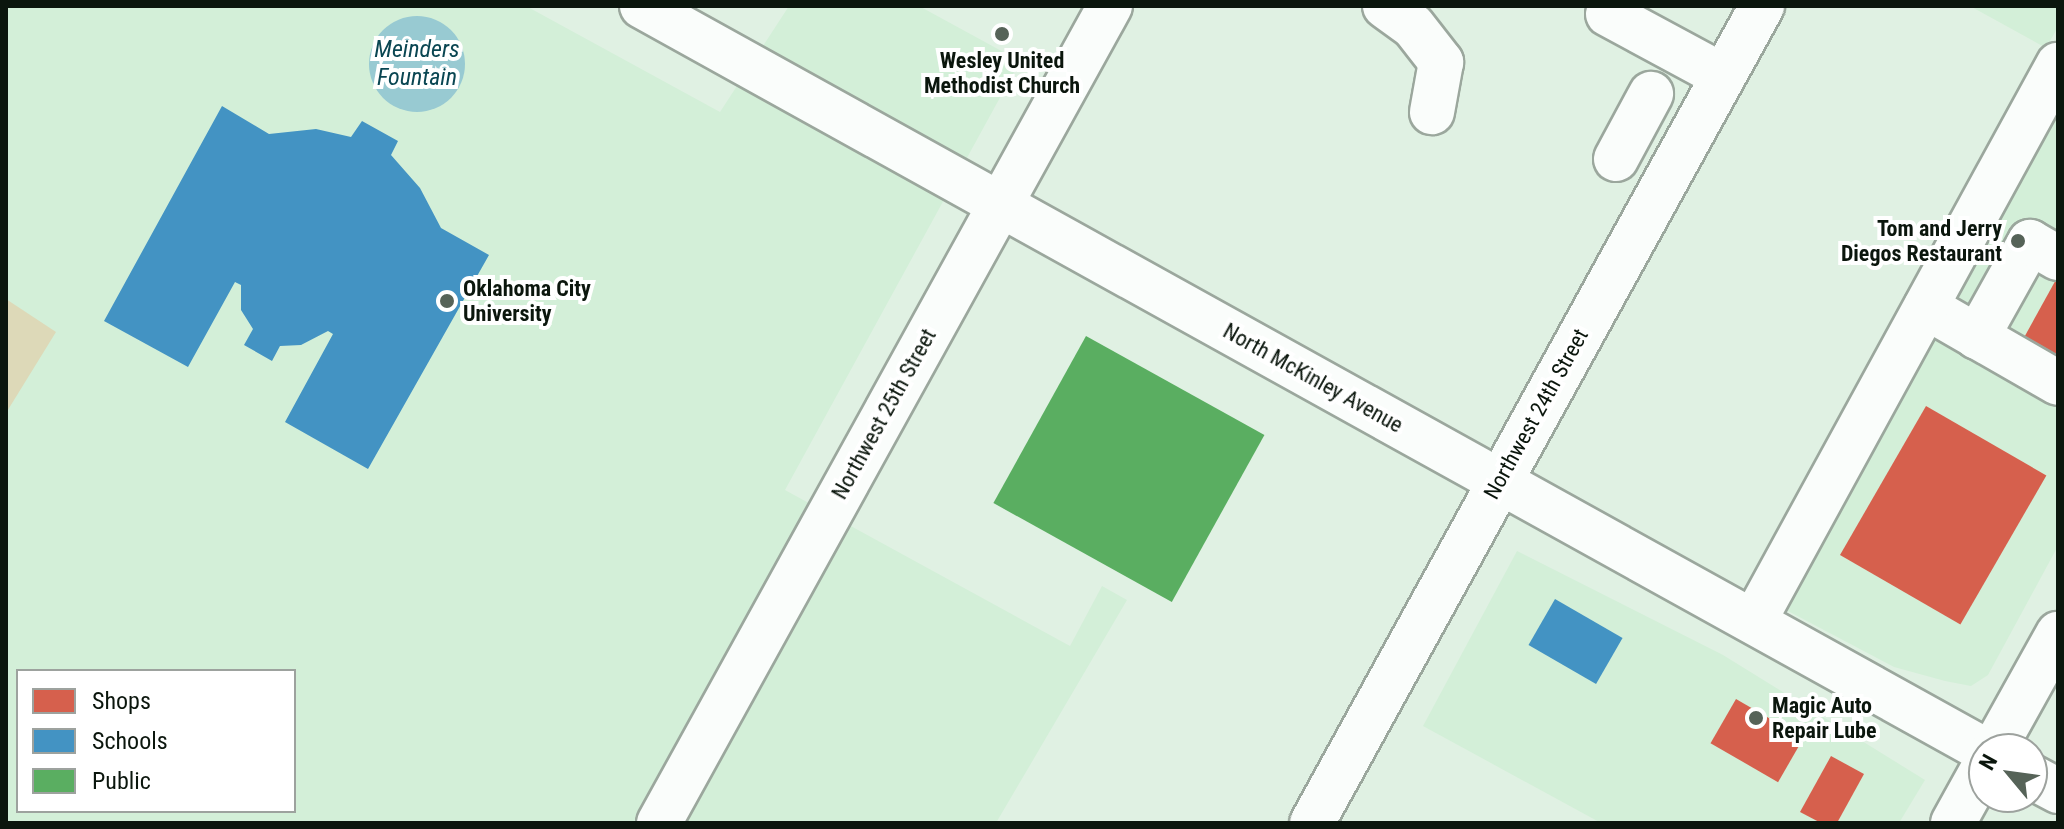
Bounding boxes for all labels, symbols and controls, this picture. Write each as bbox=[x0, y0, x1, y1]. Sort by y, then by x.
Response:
marker: Wesley United Methodist Church bbox=[993, 25, 1011, 43]
water label: Meinders Fountain bbox=[374, 36, 460, 92]
place label: Wesley United Methodist Church bbox=[924, 47, 1080, 98]
place label: Tom and Jerry Diegos Restaurant bbox=[1841, 215, 2002, 266]
marker: Tom and Jerry Diegos Restaurant bbox=[2009, 232, 2027, 250]
place label: Oklahoma City University bbox=[463, 275, 591, 326]
marker: Oklahoma City University bbox=[438, 292, 456, 310]
street label: North McKinley Avenue bbox=[1219, 318, 1407, 438]
street label: Northwest 25th Street bbox=[826, 324, 942, 504]
street label: Northwest 24th Street bbox=[1478, 324, 1594, 504]
legend bbox=[16, 669, 296, 813]
text: Shops bbox=[92, 687, 151, 715]
place label: Magic Auto Repair Lube bbox=[1772, 692, 1876, 744]
marker: Magic Auto Repair Lube bbox=[1747, 709, 1765, 727]
text: Schools bbox=[92, 727, 168, 755]
north arrow bbox=[1968, 733, 2048, 813]
text: N bbox=[1974, 750, 2003, 774]
text: Public bbox=[92, 767, 151, 795]

